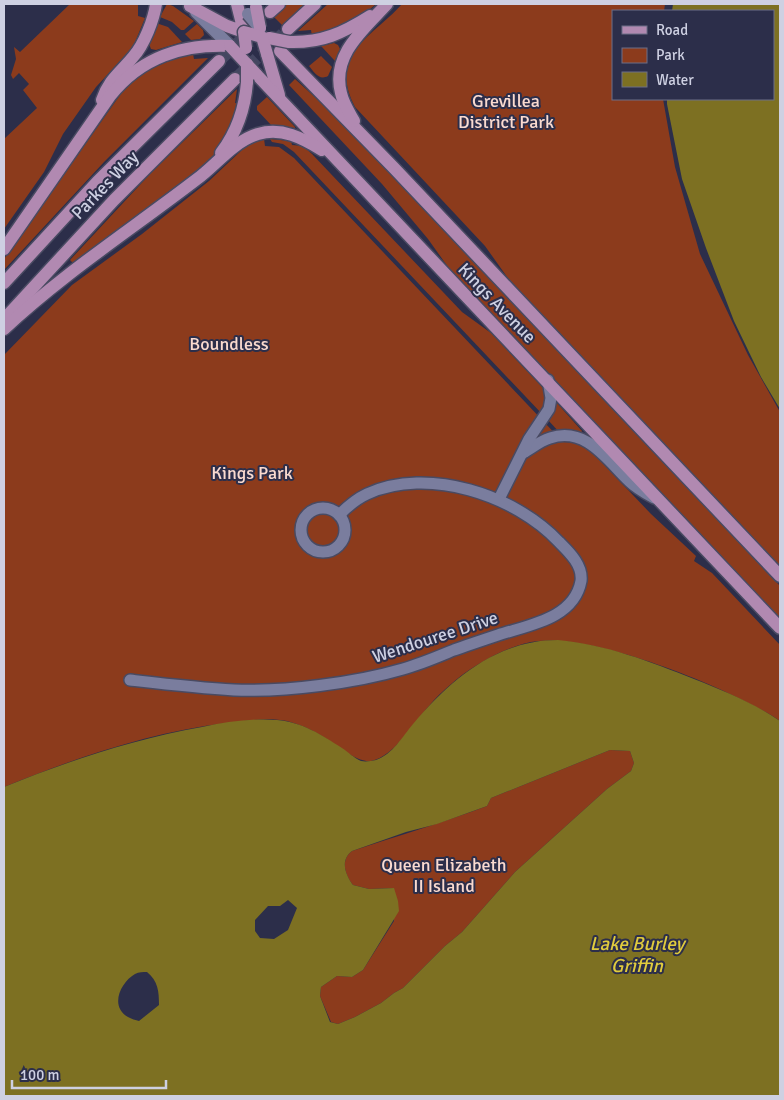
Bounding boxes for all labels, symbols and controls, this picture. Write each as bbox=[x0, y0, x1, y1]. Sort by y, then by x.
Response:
legend bbox=[612, 10, 774, 100]
text: Road bbox=[656, 21, 688, 39]
text: Park bbox=[656, 46, 685, 64]
text: Water bbox=[656, 71, 694, 89]
park label: Grevillea District Park bbox=[458, 90, 554, 133]
street label: Parkes Way bbox=[67, 146, 144, 224]
street label: Kings Avenue bbox=[453, 258, 541, 348]
park label: Boundless bbox=[189, 333, 269, 355]
park label: Kings Park bbox=[211, 462, 293, 484]
street label: Wendouree Drive bbox=[369, 606, 501, 668]
park label: Queen Elizabeth II Island bbox=[381, 854, 507, 897]
water label: Lake Burley Griffin bbox=[590, 932, 686, 978]
scale bar bbox=[12, 1058, 166, 1090]
text: 100 m bbox=[20, 1066, 60, 1084]

